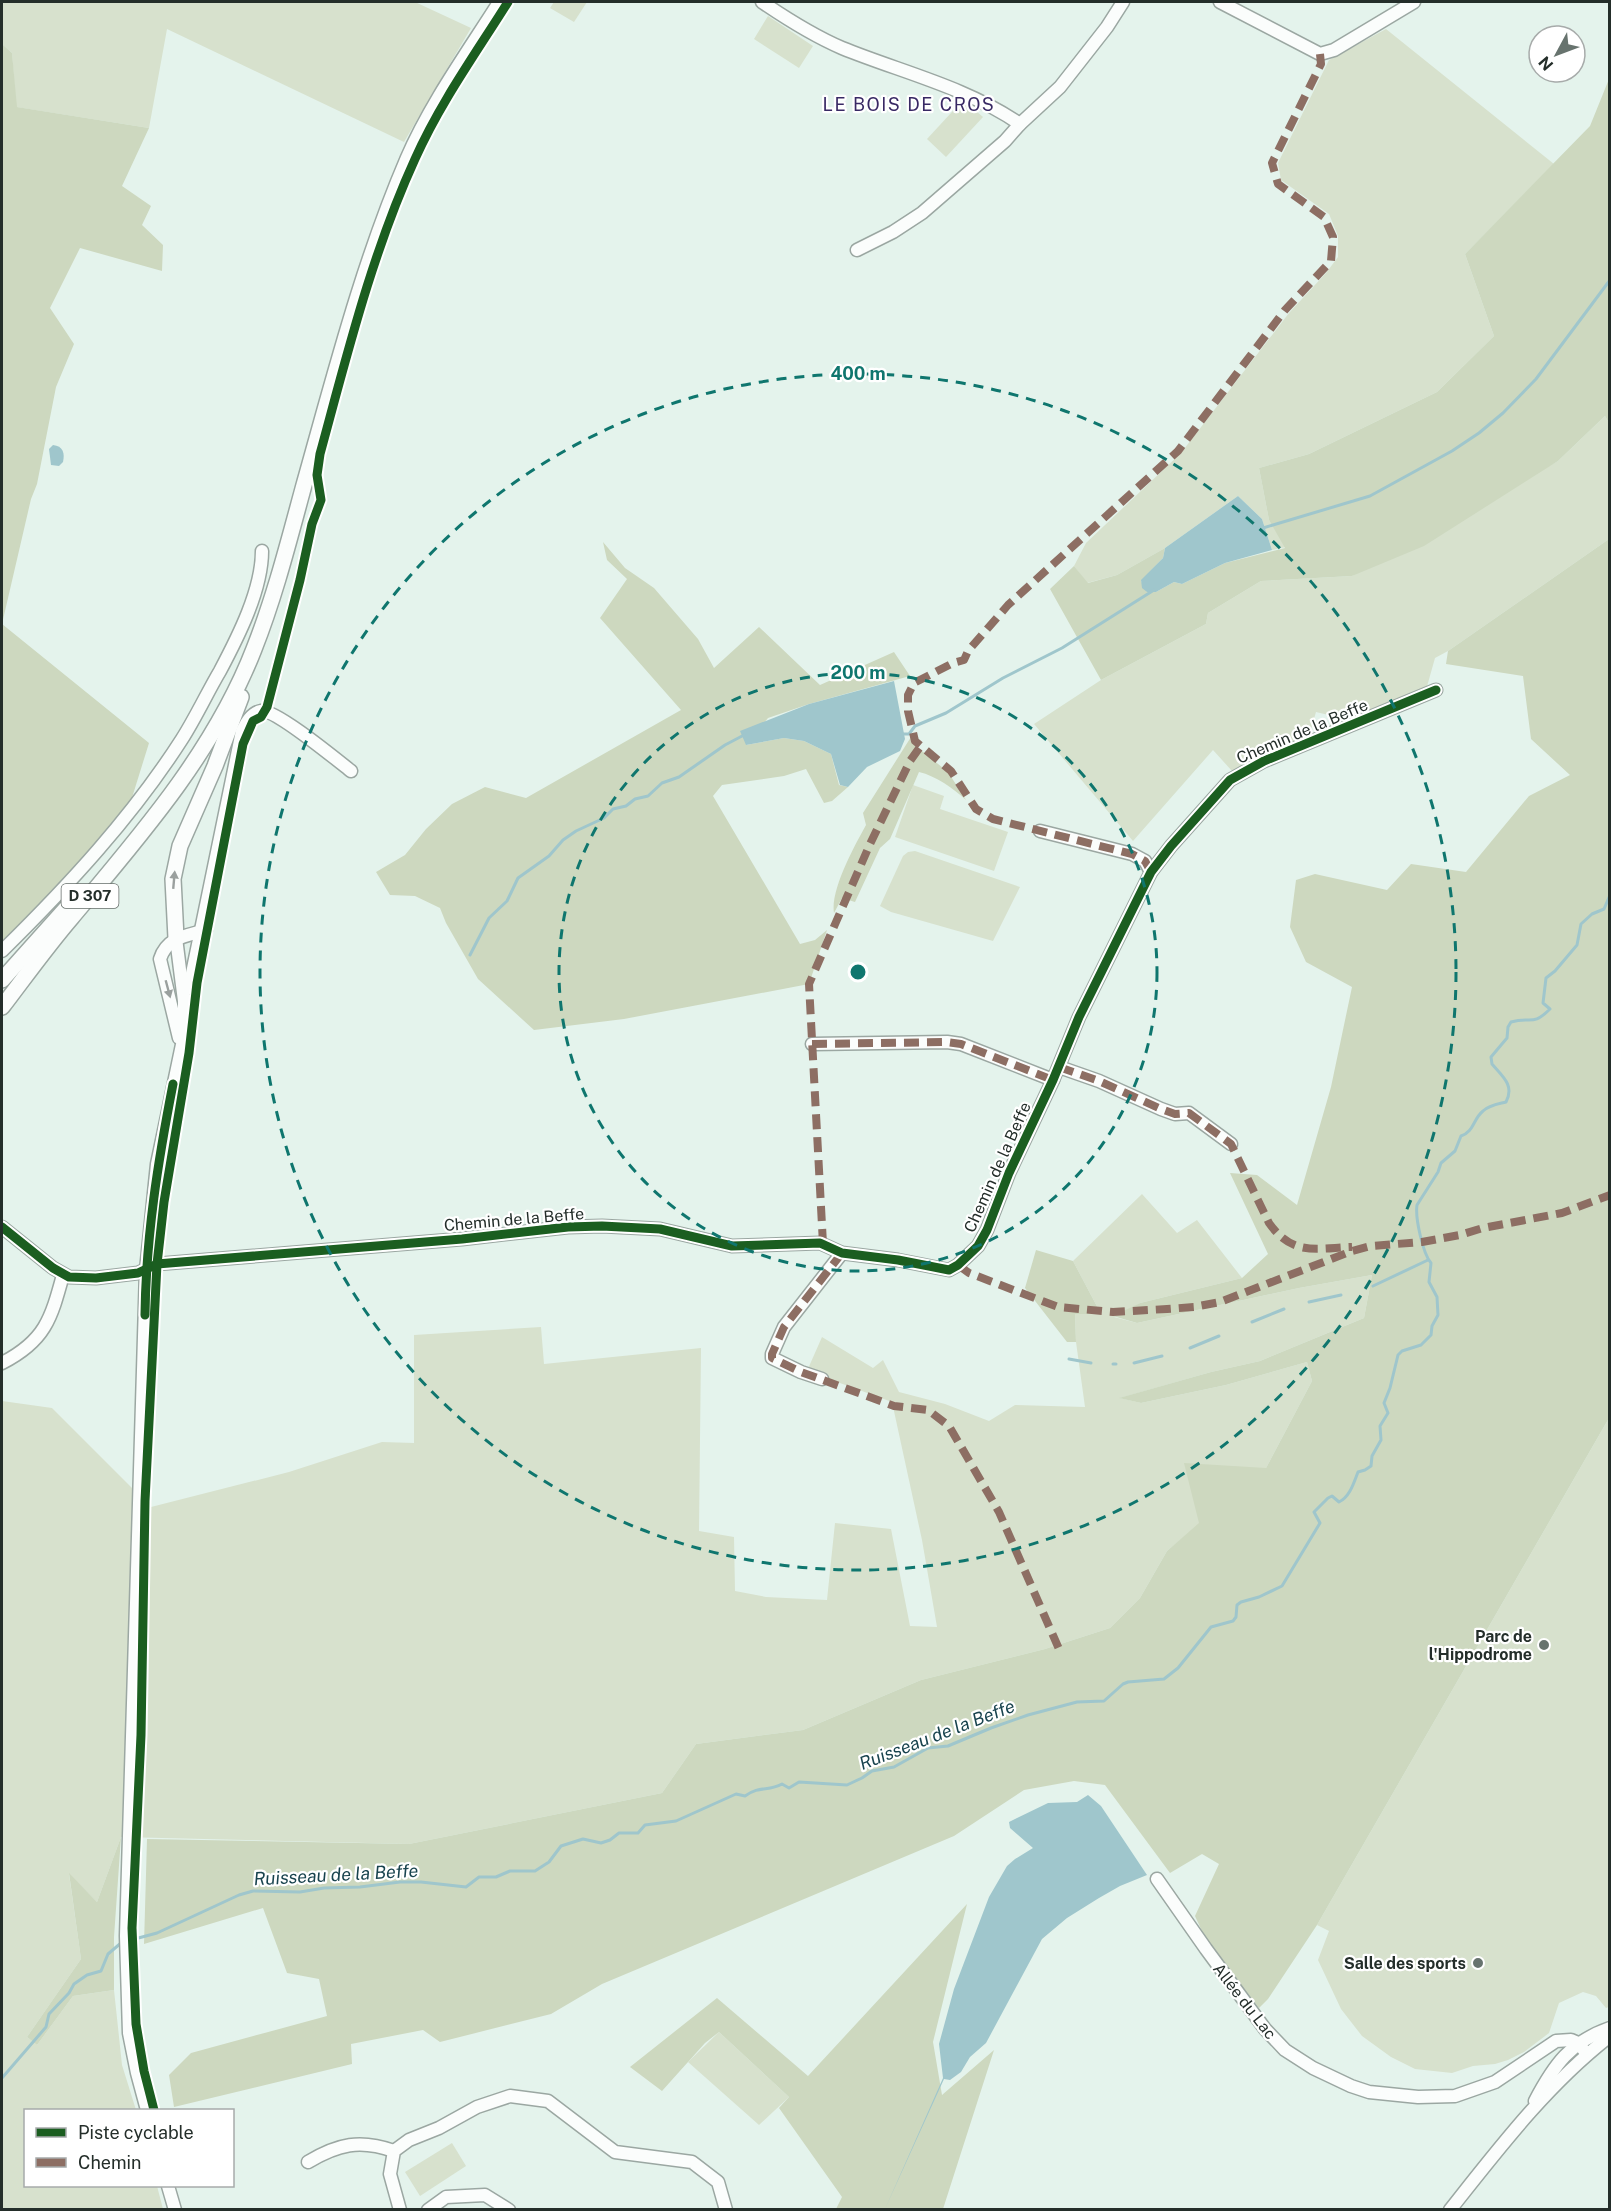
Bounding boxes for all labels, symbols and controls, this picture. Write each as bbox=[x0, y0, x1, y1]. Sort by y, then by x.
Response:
north arrow bbox=[1527, 24, 1587, 84]
text: N bbox=[1535, 53, 1557, 74]
district label: LE BOIS DE CROS bbox=[823, 94, 995, 115]
text: 400 m bbox=[830, 363, 886, 384]
text: 200 m bbox=[831, 662, 885, 683]
street label: Chemin de la Beffe bbox=[1234, 695, 1371, 768]
one-way arrow bbox=[169, 871, 179, 890]
road number: D 307 bbox=[62, 884, 118, 908]
centre of rings bbox=[848, 962, 868, 982]
one-way arrow bbox=[163, 980, 173, 998]
street label: Chemin de la Beffe bbox=[960, 1099, 1035, 1235]
street label: Chemin de la Beffe bbox=[443, 1204, 585, 1235]
place label: Parc de l'Hippodrome bbox=[1429, 1627, 1532, 1664]
marker: Parc de l'Hippodrome bbox=[1537, 1638, 1551, 1652]
water label: Ruisseau de la Beffe bbox=[856, 1695, 1018, 1774]
water label: Ruisseau de la Beffe bbox=[253, 1860, 419, 1889]
place label: Salle des sports bbox=[1344, 1954, 1466, 1973]
marker: Salle des sports bbox=[1471, 1956, 1485, 1970]
street label: Allée du Lac bbox=[1209, 1959, 1280, 2043]
legend bbox=[24, 2109, 234, 2187]
text: Piste cyclable bbox=[78, 2122, 194, 2143]
text: Chemin bbox=[78, 2152, 142, 2173]

